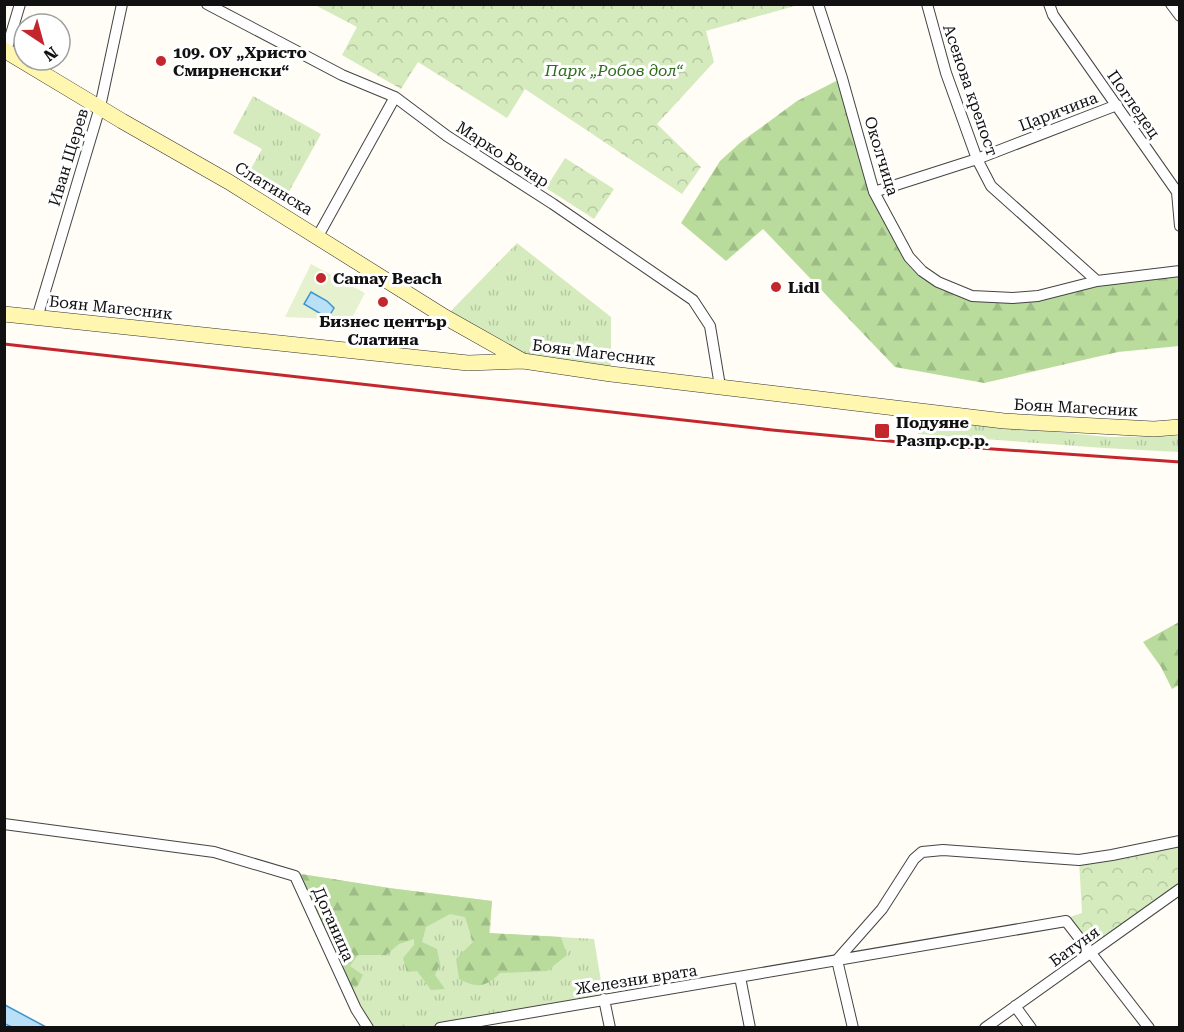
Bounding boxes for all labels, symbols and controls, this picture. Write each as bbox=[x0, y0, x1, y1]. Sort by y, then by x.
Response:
north arrow bbox=[12, 12, 72, 72]
street label: Асенова крепост bbox=[939, 22, 1002, 159]
text: N bbox=[40, 42, 61, 65]
place label: 109. ОУ „Христо Смирненски“ bbox=[173, 43, 307, 80]
marker: 109. ОУ „Христо Смирненски“ bbox=[154, 54, 168, 68]
park label: Парк „Робов дол“ bbox=[544, 61, 684, 80]
street label: Погледец bbox=[1103, 67, 1164, 142]
street label: Царичина bbox=[1016, 88, 1100, 135]
street label: Иван Щерев bbox=[45, 106, 92, 208]
street label: Околчица bbox=[860, 114, 903, 198]
street label: Марко Бочар bbox=[453, 117, 553, 191]
street label: Слатинска bbox=[231, 158, 316, 219]
place label: Camay Beach bbox=[333, 269, 442, 288]
marker: Camay Beach bbox=[314, 271, 328, 285]
place label: Lidl bbox=[788, 278, 820, 297]
marker: Lidl bbox=[769, 280, 783, 294]
street label: Боян Магесник bbox=[48, 292, 174, 323]
marker: Бизнес център Слатина bbox=[376, 295, 390, 309]
place label: Бизнес център Слатина bbox=[319, 312, 447, 349]
street label: Боян Магесник bbox=[531, 335, 657, 370]
street label: Боян Магесник bbox=[1013, 395, 1139, 420]
place label: Подуяне Разпр.ср.р. bbox=[896, 413, 989, 450]
marker: Подуяне Разпр.ср.р. bbox=[873, 422, 891, 440]
street label: Доганица bbox=[309, 884, 358, 964]
street label: Батуня bbox=[1046, 922, 1103, 971]
street label: Железни врата bbox=[574, 960, 699, 999]

